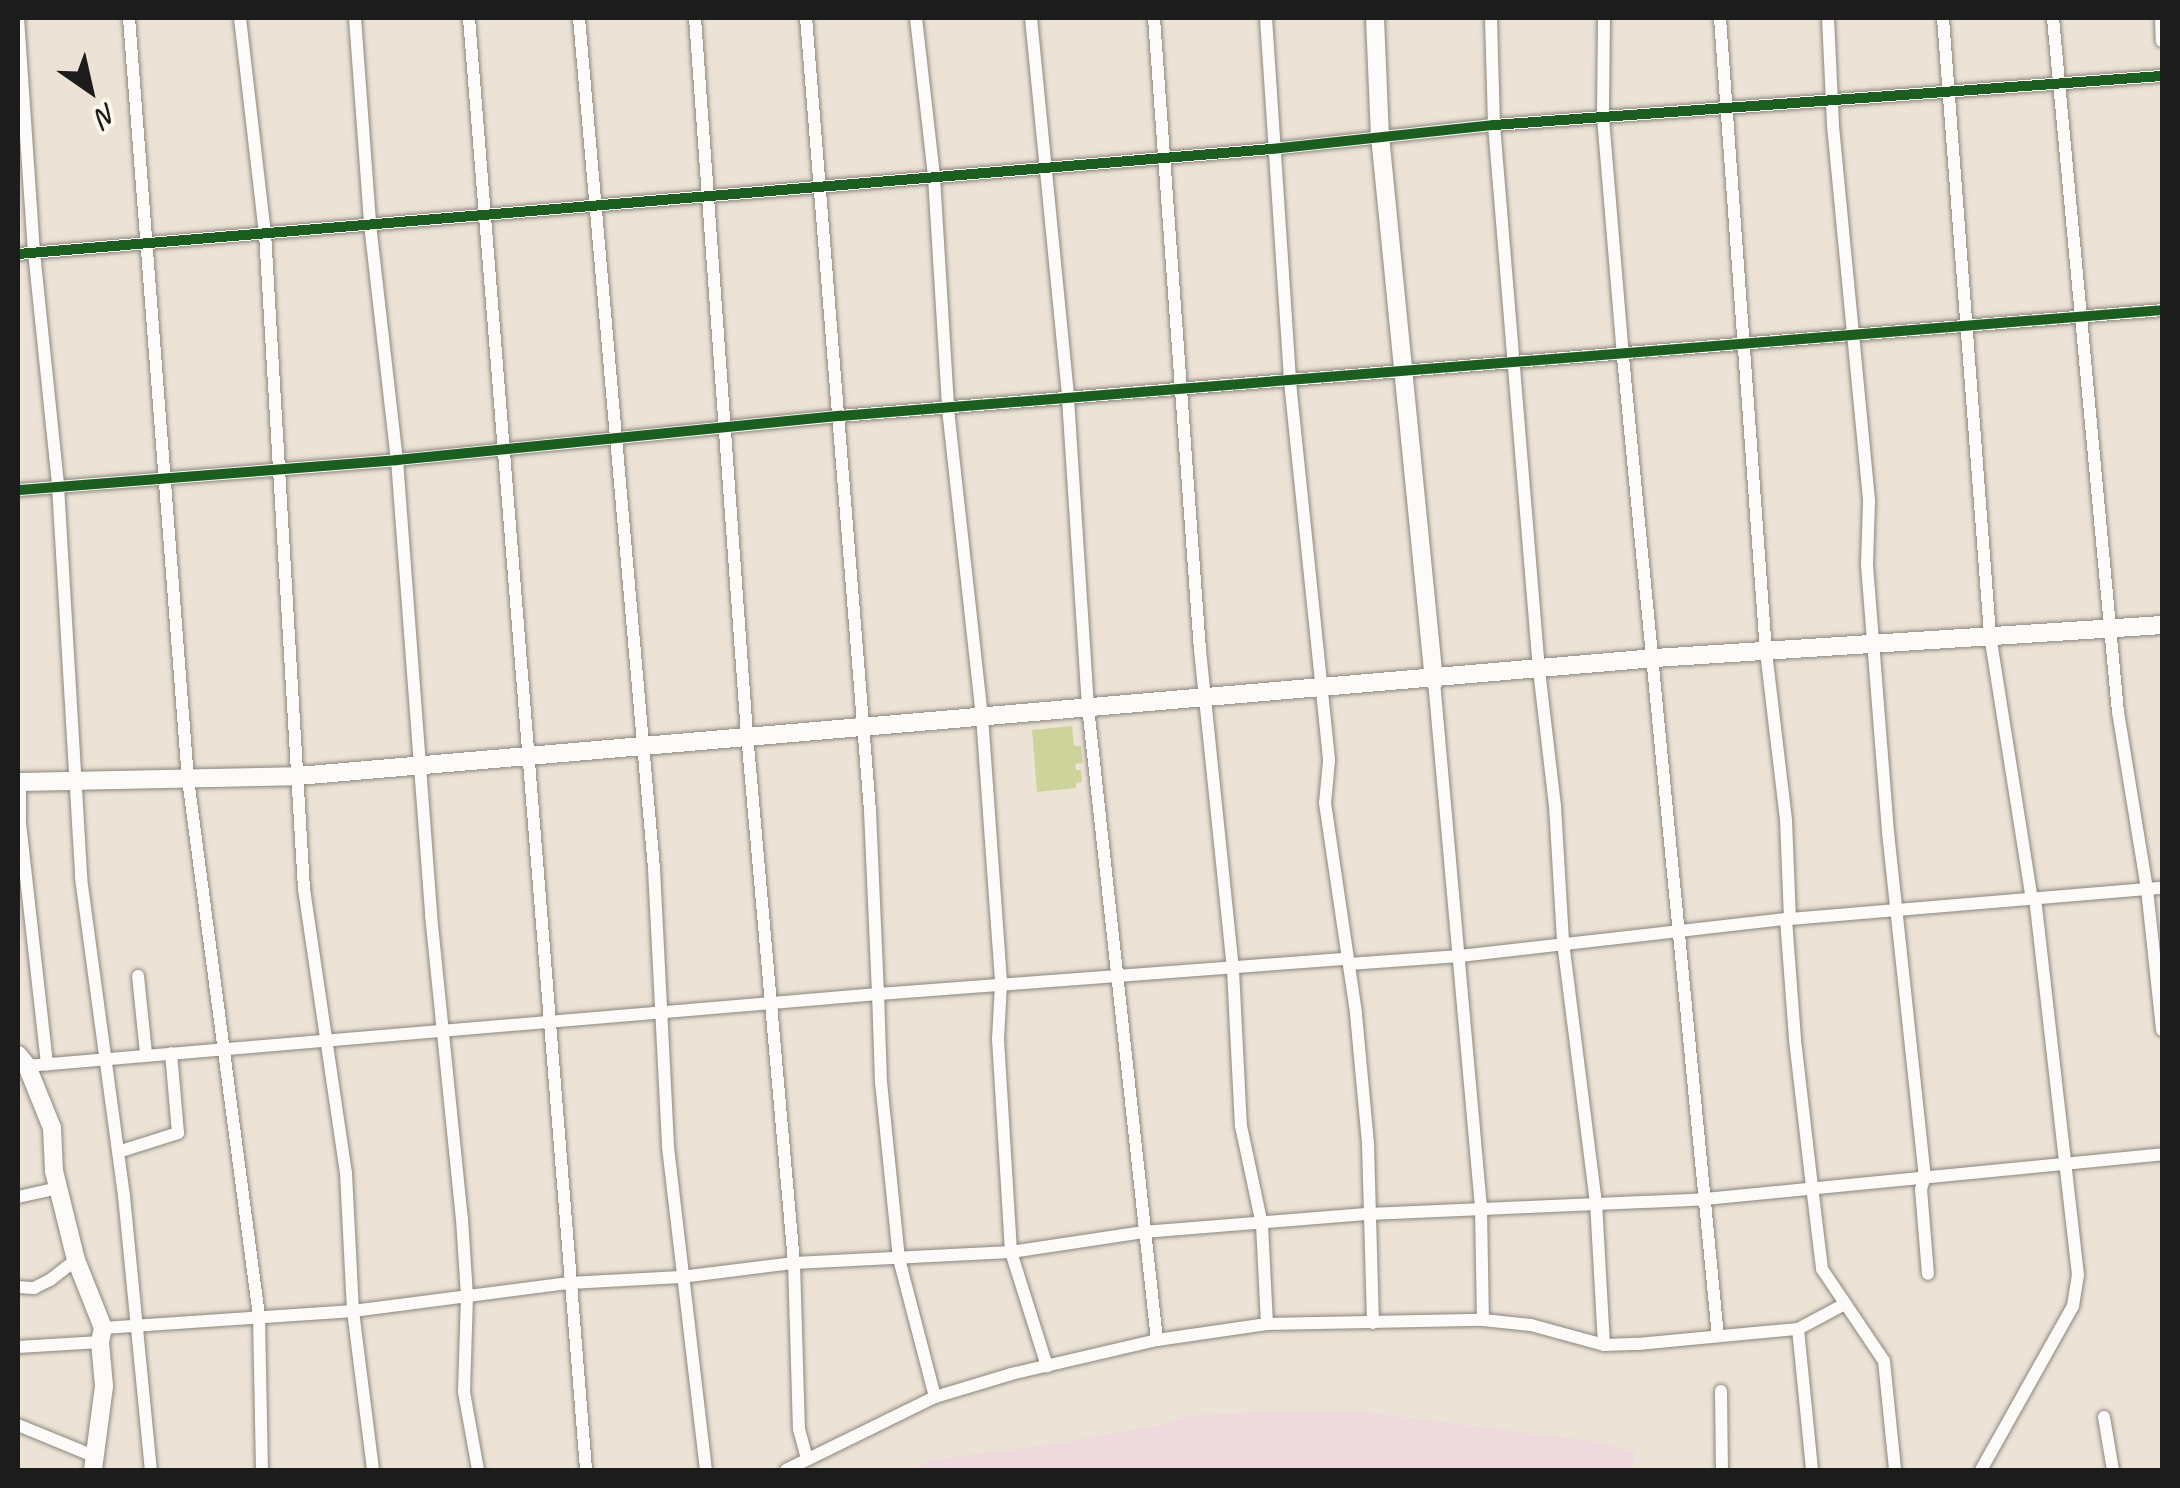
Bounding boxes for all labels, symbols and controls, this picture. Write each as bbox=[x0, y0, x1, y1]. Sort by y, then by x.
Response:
north arrow bbox=[40, 40, 140, 140]
text: N bbox=[90, 96, 124, 135]

